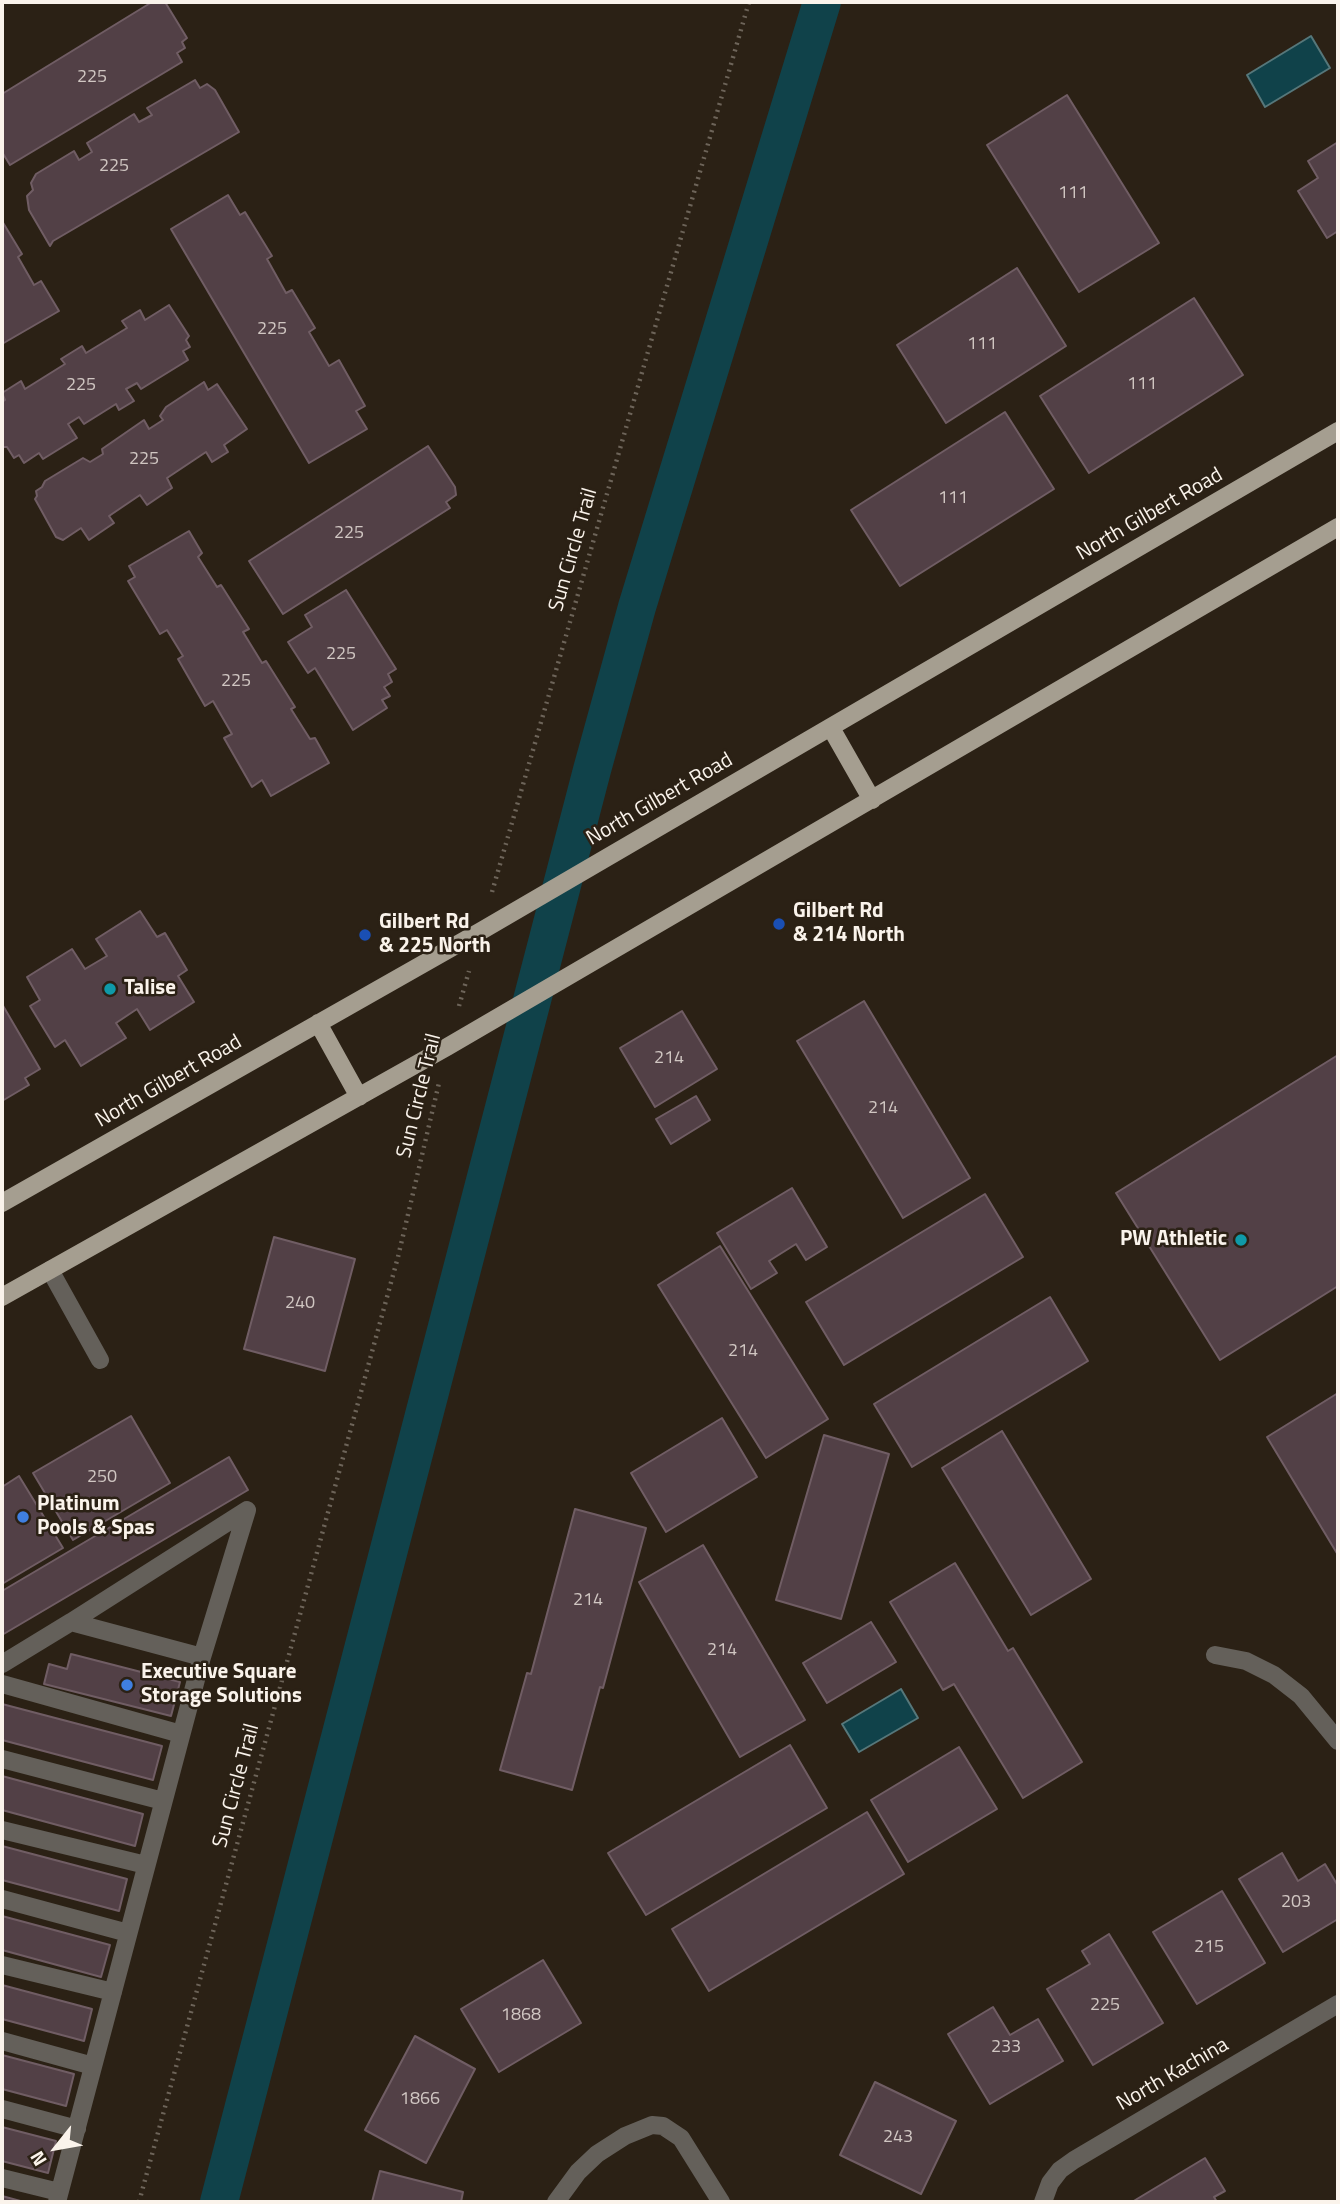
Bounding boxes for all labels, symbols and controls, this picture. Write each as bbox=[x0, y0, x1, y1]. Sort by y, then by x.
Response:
house number: 225 bbox=[77, 67, 107, 89]
house number: 225 bbox=[99, 156, 129, 178]
house number: 111 bbox=[1058, 183, 1088, 205]
house number: 225 bbox=[257, 319, 287, 341]
house number: 111 bbox=[967, 334, 997, 356]
house number: 111 bbox=[1127, 374, 1157, 396]
house number: 225 bbox=[66, 375, 96, 397]
house number: 225 bbox=[129, 449, 159, 471]
street label: North Gilbert Road bbox=[1072, 463, 1228, 567]
street label: Sun Circle Trail bbox=[544, 485, 604, 615]
house number: 111 bbox=[938, 488, 968, 510]
house number: 225 bbox=[334, 523, 364, 545]
house number: 225 bbox=[326, 644, 356, 666]
house number: 225 bbox=[221, 671, 251, 693]
street label: North Gilbert Road bbox=[582, 748, 738, 852]
place label: Gilbert Rd & 214 North bbox=[793, 899, 905, 949]
place label: Gilbert Rd & 225 North bbox=[379, 910, 491, 960]
marker: Gilbert Rd & 214 North bbox=[771, 916, 787, 932]
marker: Gilbert Rd & 225 North bbox=[357, 927, 373, 943]
place label: Talise bbox=[124, 976, 176, 1002]
marker: Talise bbox=[102, 981, 118, 997]
street label: North Gilbert Road bbox=[91, 1030, 247, 1134]
street label: Sun Circle Trail bbox=[392, 1031, 448, 1161]
house number: 214 bbox=[654, 1048, 684, 1070]
house number: 214 bbox=[868, 1098, 898, 1120]
place label: PW Athletic bbox=[1120, 1227, 1227, 1253]
marker: PW Athletic bbox=[1233, 1232, 1249, 1248]
house number: 240 bbox=[285, 1293, 315, 1315]
house number: 214 bbox=[728, 1341, 758, 1363]
house number: 250 bbox=[87, 1467, 117, 1489]
place label: Platinum Pools & Spas bbox=[37, 1492, 155, 1542]
marker: Platinum Pools & Spas bbox=[15, 1509, 31, 1525]
house number: 214 bbox=[573, 1590, 603, 1612]
house number: 214 bbox=[707, 1640, 737, 1662]
place label: Executive Square Storage Solutions bbox=[141, 1660, 302, 1710]
marker: Executive Square Storage Solutions bbox=[119, 1677, 135, 1693]
street label: Sun Circle Trail bbox=[208, 1721, 266, 1851]
house number: 203 bbox=[1281, 1892, 1311, 1914]
house number: 215 bbox=[1194, 1937, 1224, 1959]
house number: 225 bbox=[1090, 1995, 1120, 2017]
house number: 1868 bbox=[501, 2005, 541, 2027]
street label: North Kachina bbox=[1113, 2033, 1233, 2117]
house number: 233 bbox=[991, 2037, 1021, 2059]
house number: 1866 bbox=[400, 2089, 440, 2111]
north arrow bbox=[21, 2113, 91, 2183]
house number: 243 bbox=[883, 2127, 913, 2149]
text: N bbox=[22, 2146, 53, 2172]

